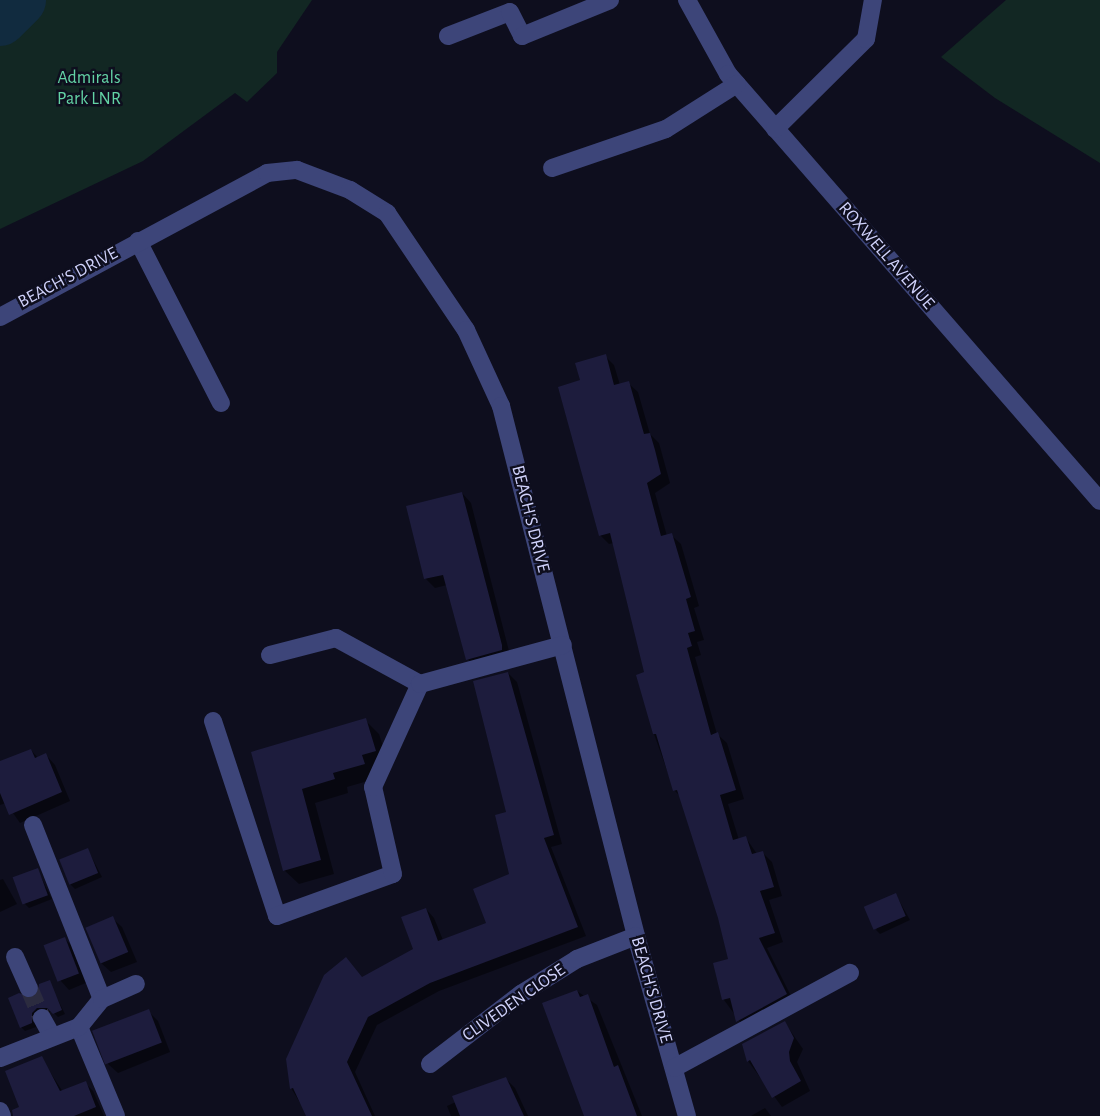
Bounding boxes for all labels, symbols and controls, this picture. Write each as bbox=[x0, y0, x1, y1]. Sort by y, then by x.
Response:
park label: Admirals Park LNR bbox=[57, 68, 121, 110]
street label: ROXWELL AVENUE bbox=[833, 198, 939, 314]
street label: BEACH'S DRIVE bbox=[15, 243, 121, 313]
street label: BEACH'S DRIVE bbox=[506, 463, 554, 575]
street label: BEACH'S DRIVE bbox=[626, 934, 676, 1046]
street label: CLIVEDEN CLOSE bbox=[458, 960, 570, 1046]

